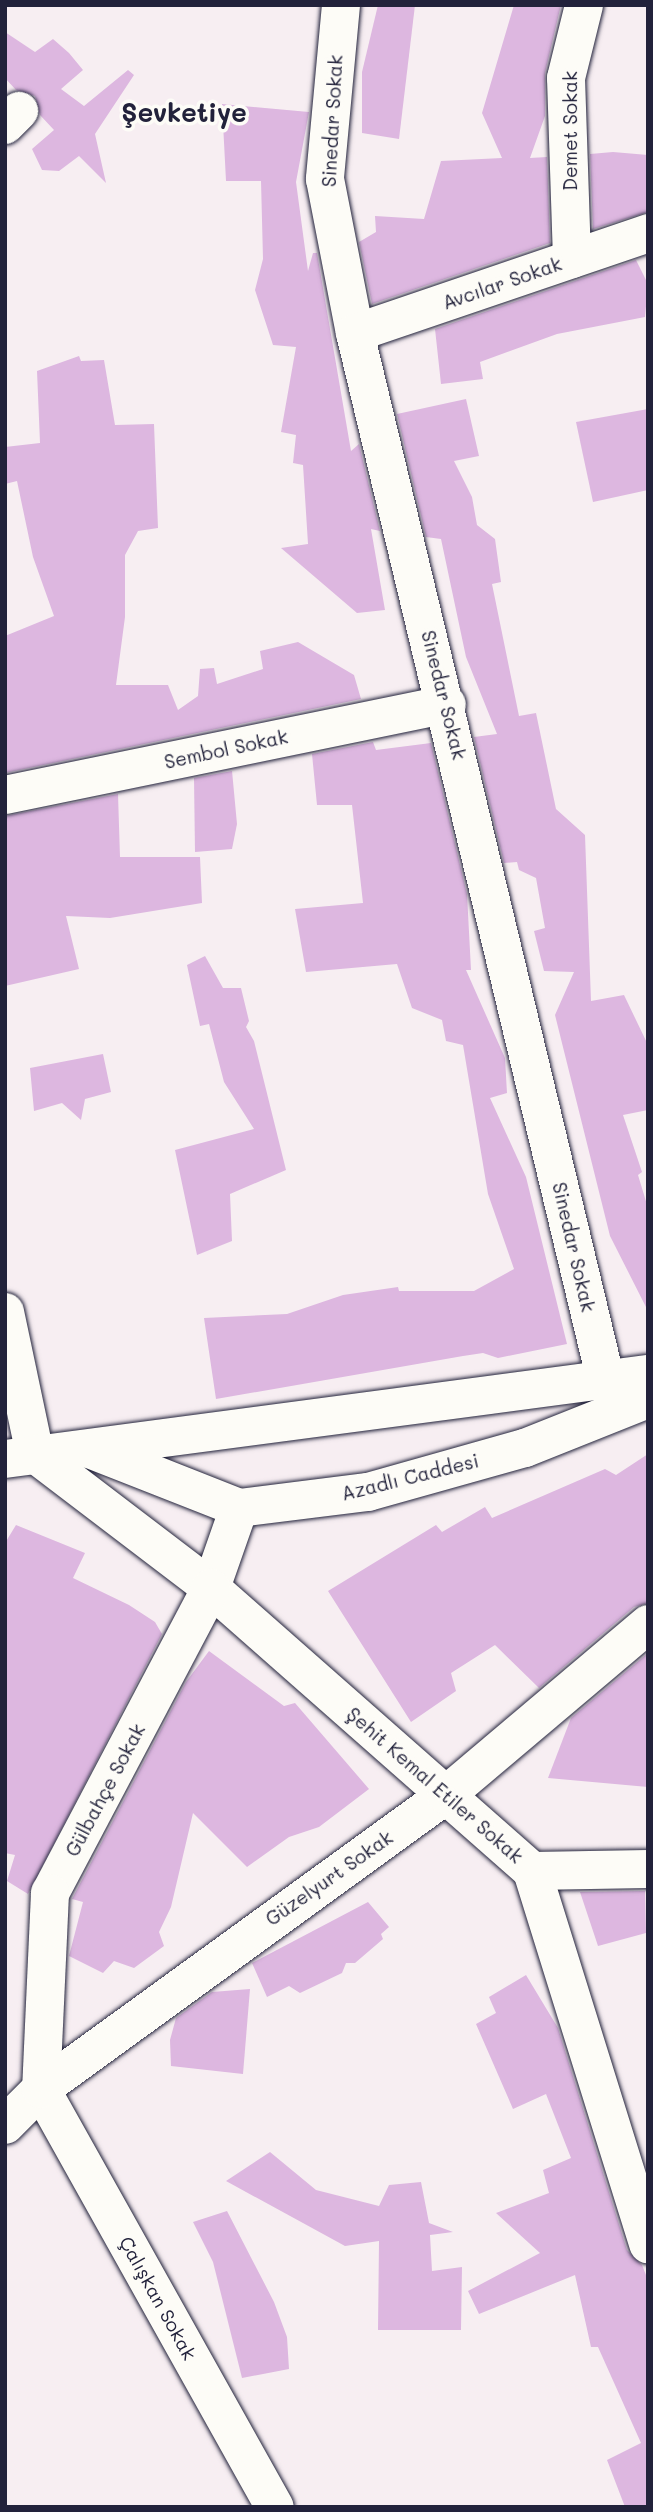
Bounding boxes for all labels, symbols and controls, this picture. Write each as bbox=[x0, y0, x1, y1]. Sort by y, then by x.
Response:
street label: Sinedar Sokak bbox=[317, 54, 347, 188]
street label: Demet Sokak bbox=[559, 71, 581, 191]
district label: Şevketiye bbox=[121, 97, 247, 129]
street label: Avcılar Sokak bbox=[439, 252, 565, 314]
street label: Sinedar Sokak bbox=[417, 628, 471, 762]
street label: Sembol Sokak bbox=[162, 725, 290, 773]
street label: Sinedar Sokak bbox=[548, 1180, 600, 1314]
street label: Azadlı Caddesi bbox=[339, 1449, 481, 1505]
street label: Şehit Kemal Etiler Sokak bbox=[342, 1702, 528, 1868]
street label: Gülbahçe Sokak bbox=[60, 1720, 150, 1860]
street label: Güzelyurt Sokak bbox=[261, 1826, 397, 1930]
street label: Çalışkan Sokak bbox=[115, 2232, 201, 2364]

